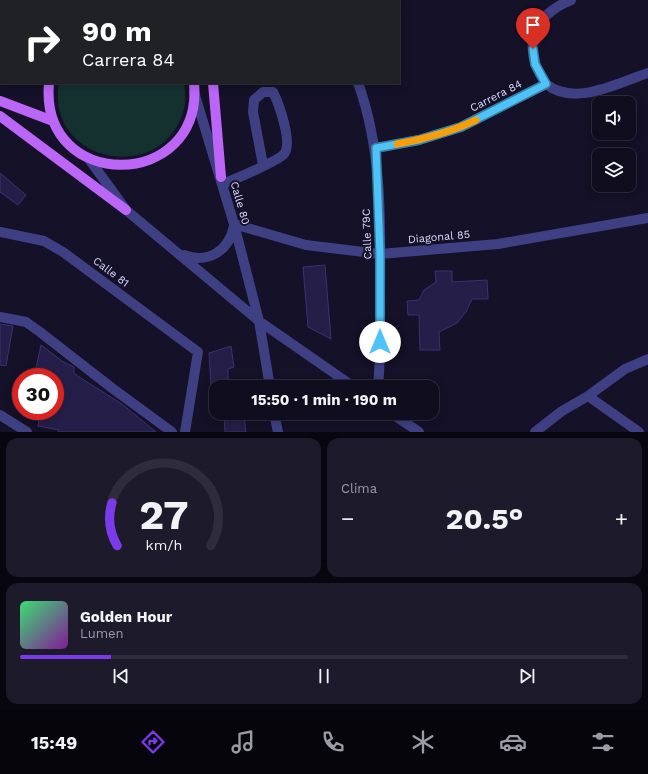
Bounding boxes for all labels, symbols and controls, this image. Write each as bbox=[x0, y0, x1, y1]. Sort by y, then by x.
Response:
pin bbox=[516, 8, 550, 49]
icon: arrive bbox=[522, 14, 544, 36]
text: 90 m bbox=[82, 15, 152, 48]
icon: right bbox=[16, 16, 68, 68]
text: Carrera 84 bbox=[82, 49, 174, 70]
street label: Carrera 84 bbox=[468, 77, 524, 115]
map controls bbox=[592, 96, 636, 192]
button: sound bbox=[592, 96, 636, 140]
button: layers bbox=[592, 148, 636, 192]
street label: Calle 80 bbox=[228, 180, 252, 226]
street label: Calle 79C bbox=[360, 208, 374, 260]
street label: Diagonal 85 bbox=[407, 228, 471, 246]
street label: Calle 81 bbox=[90, 254, 132, 290]
position arrow bbox=[359, 321, 401, 363]
speed limit sign: 30 bbox=[12, 368, 64, 420]
text: 15:50 · 1 min · 190 m bbox=[251, 391, 397, 409]
text: Clima bbox=[341, 481, 377, 496]
text: 27 bbox=[139, 489, 188, 538]
text: 20.5° bbox=[446, 501, 523, 536]
text: − bbox=[341, 506, 354, 531]
text: + bbox=[615, 506, 628, 531]
text: km/h bbox=[145, 536, 182, 552]
text: Golden Hour bbox=[80, 608, 172, 626]
text: Lumen bbox=[80, 626, 124, 641]
icon: previous bbox=[110, 665, 132, 687]
icon: pause bbox=[313, 665, 335, 687]
icon: next bbox=[516, 665, 538, 687]
icon: directions bbox=[139, 728, 167, 756]
icon: music bbox=[229, 728, 257, 756]
icon: phone bbox=[319, 728, 347, 756]
icon: climate bbox=[409, 728, 437, 756]
icon: car bbox=[499, 728, 527, 756]
icon: filters bbox=[589, 728, 617, 756]
text: 15:49 bbox=[31, 732, 77, 753]

